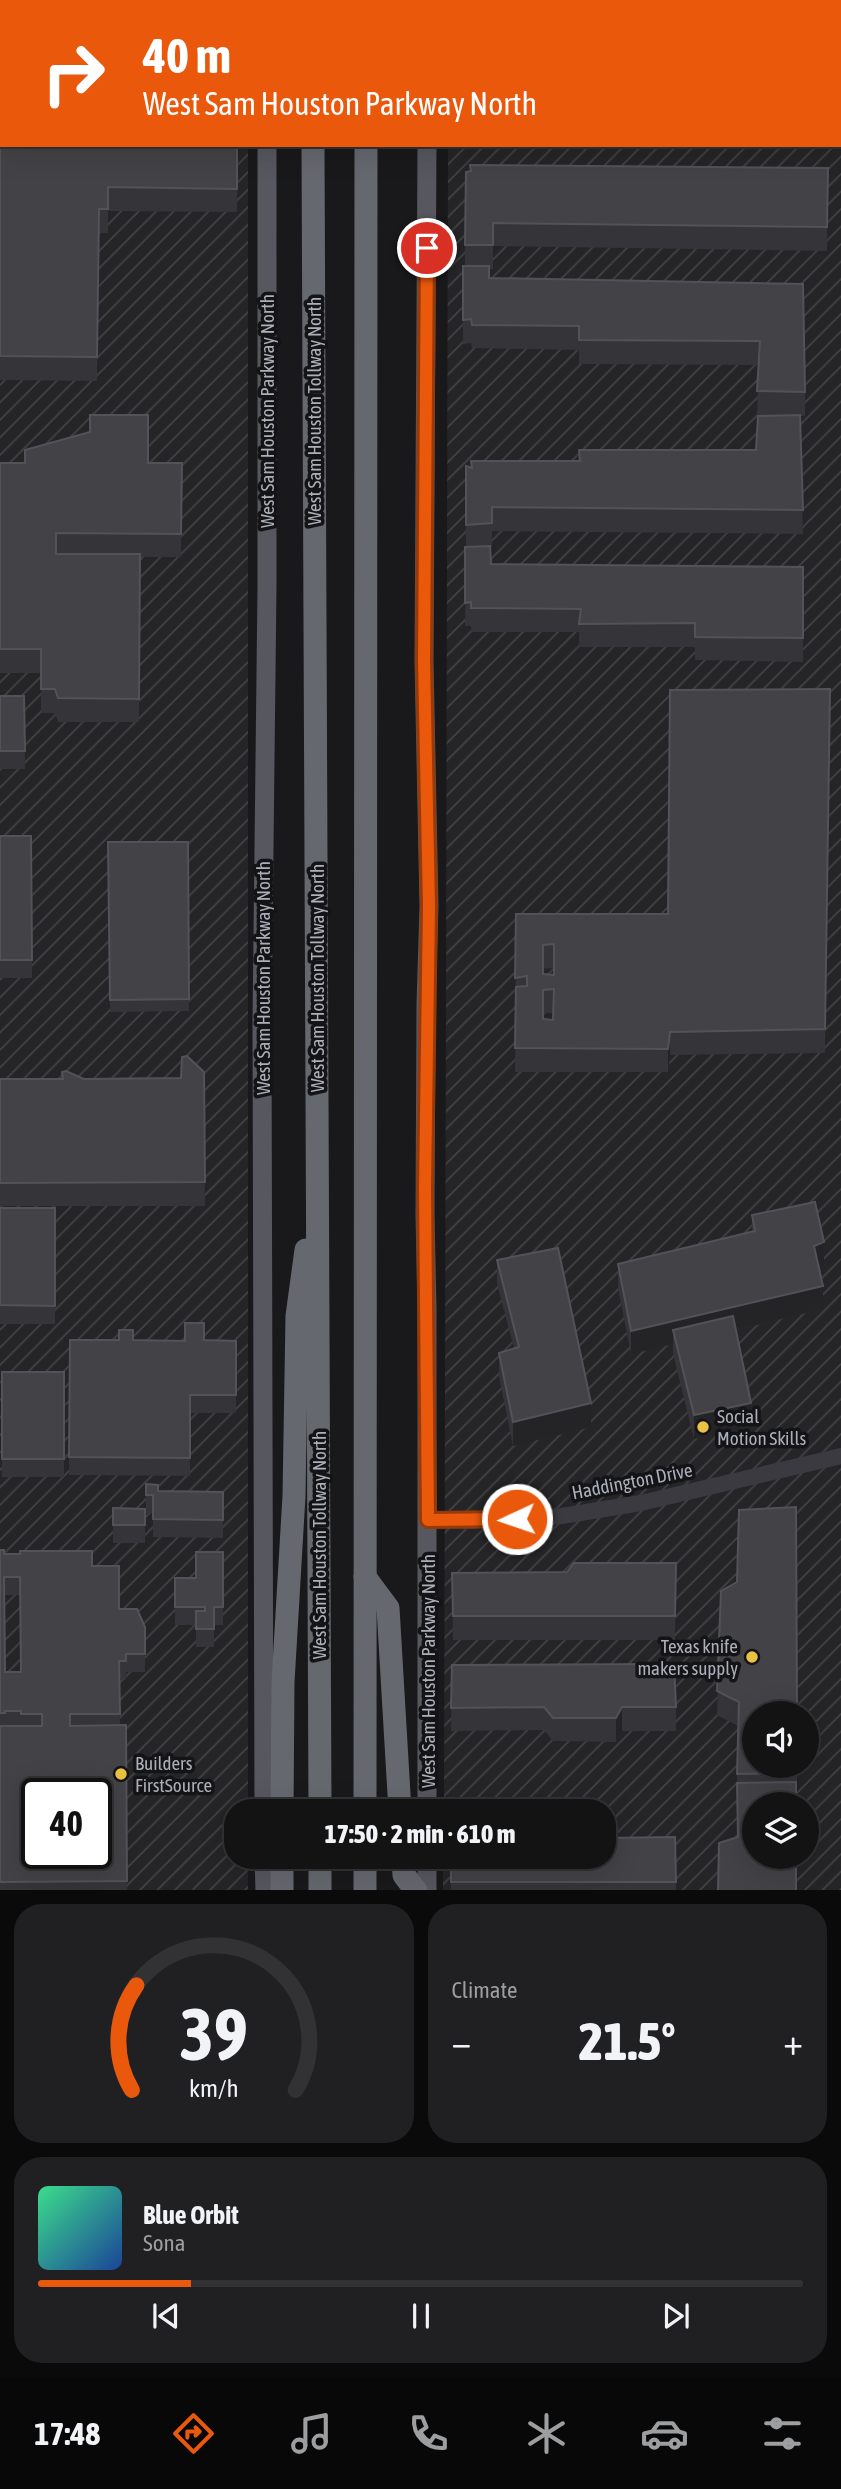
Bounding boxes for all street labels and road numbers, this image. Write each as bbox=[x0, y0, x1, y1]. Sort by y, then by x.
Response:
street label: West Sam Houston Parkway North bbox=[256, 294, 278, 528]
street label: West Sam Houston Tollway North bbox=[303, 297, 325, 525]
street label: West Sam Houston Parkway North bbox=[252, 861, 274, 1095]
street label: West Sam Houston Tollway North bbox=[306, 864, 328, 1092]
street label: West Sam Houston Tollway North bbox=[308, 1431, 330, 1659]
street label: Haddington Drive bbox=[570, 1459, 694, 1503]
street label: West Sam Houston Parkway North bbox=[417, 1554, 439, 1788]

